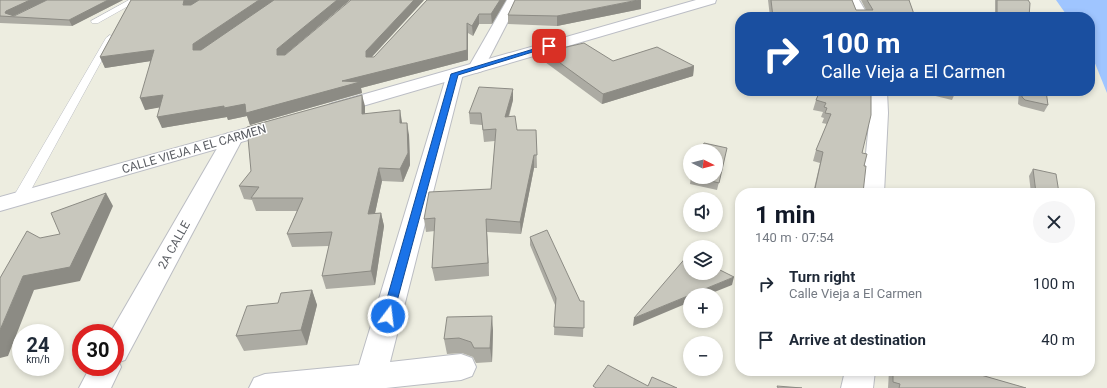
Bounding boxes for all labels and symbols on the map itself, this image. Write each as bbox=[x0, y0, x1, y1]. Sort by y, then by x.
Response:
pin bbox=[532, 29, 566, 63]
street label: CALLE VIEJA A EL CARMEN bbox=[120, 122, 268, 176]
north arrow bbox=[683, 144, 723, 184]
street label: 2A CALLE bbox=[155, 218, 193, 272]
position arrow bbox=[367, 295, 409, 337]
speed limit sign: 30 bbox=[72, 324, 124, 376]

